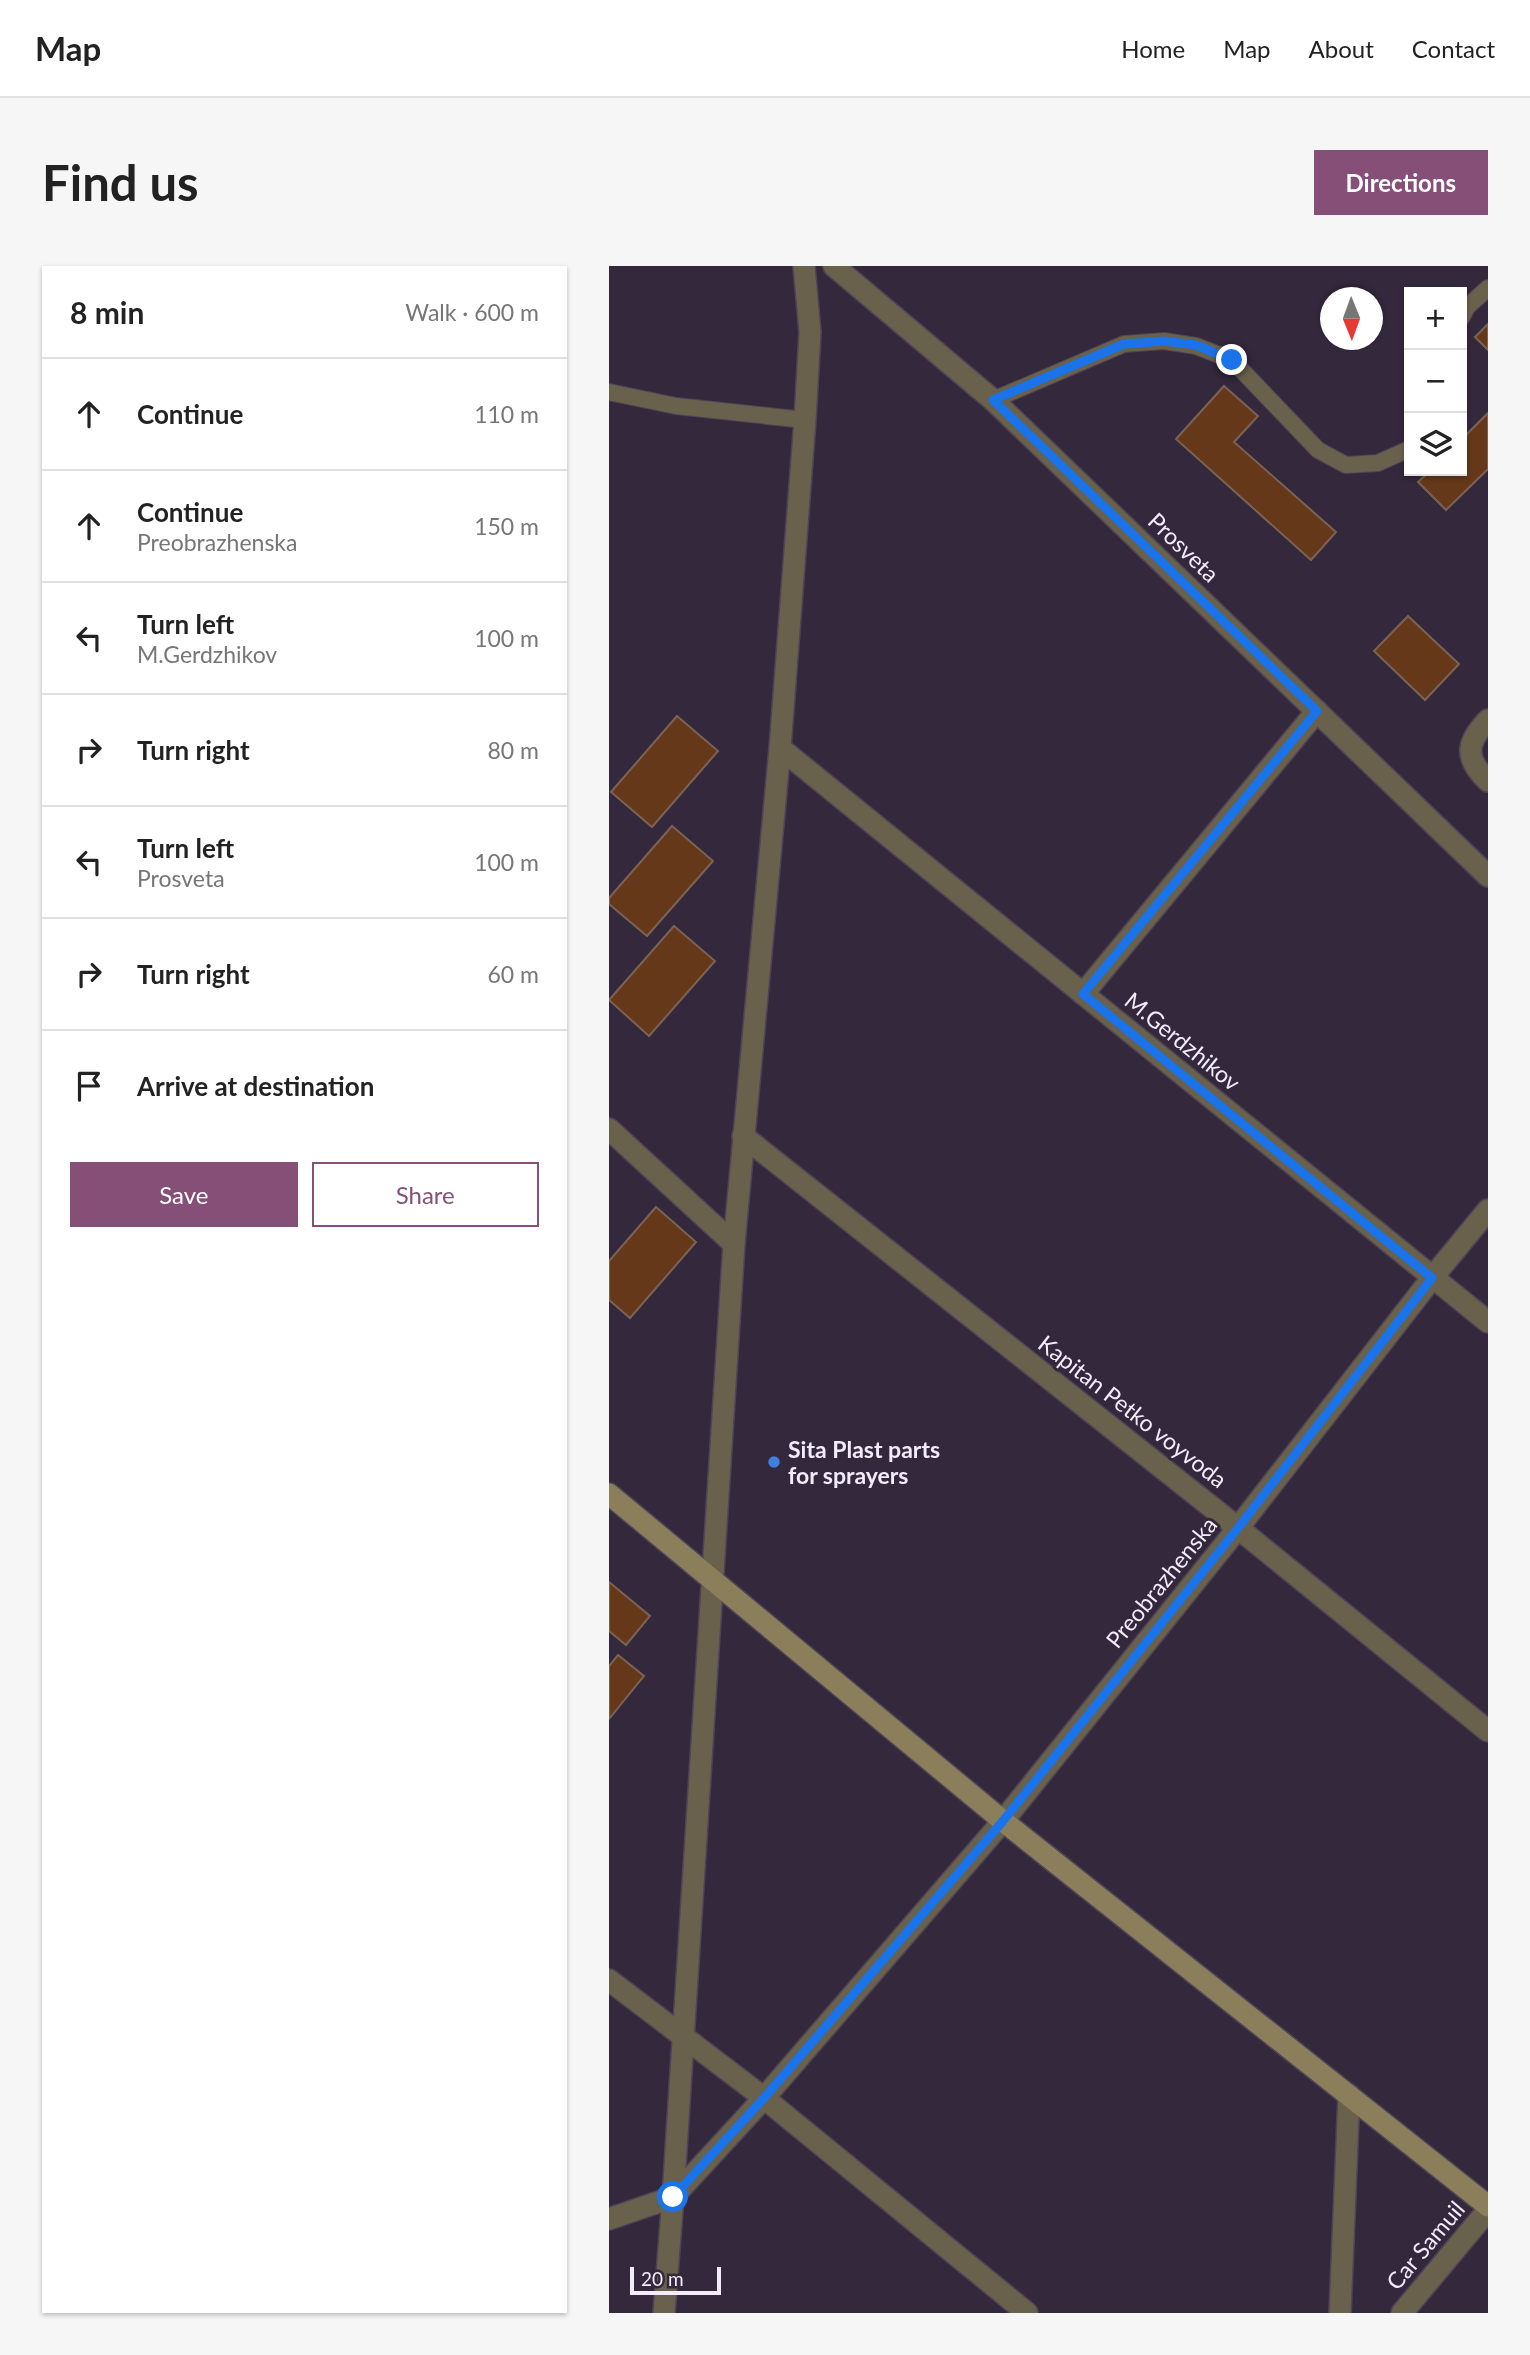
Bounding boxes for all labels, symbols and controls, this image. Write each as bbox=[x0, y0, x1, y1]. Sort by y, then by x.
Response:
text: Map bbox=[35, 28, 101, 68]
text: Home bbox=[1121, 34, 1185, 63]
text: Map bbox=[1223, 34, 1271, 63]
text: About bbox=[1309, 34, 1374, 63]
text: Contact bbox=[1412, 34, 1495, 63]
button: Directions bbox=[1314, 150, 1488, 215]
text: Find us bbox=[42, 153, 199, 211]
north arrow bbox=[1320, 287, 1383, 350]
map controls bbox=[1404, 287, 1467, 476]
button: + bbox=[1404, 287, 1467, 350]
text: 8 min bbox=[70, 294, 144, 330]
text: Walk · 600 m bbox=[405, 298, 539, 326]
route end bbox=[1216, 344, 1247, 375]
button: − bbox=[1404, 350, 1467, 413]
icon: ahead bbox=[70, 395, 108, 433]
text: Continue bbox=[137, 398, 243, 430]
text: 110 m bbox=[474, 400, 539, 428]
button: layers bbox=[1404, 413, 1467, 476]
text: Continue bbox=[137, 496, 243, 528]
street label: Prosveta bbox=[1143, 506, 1225, 588]
icon: ahead bbox=[70, 507, 108, 545]
text: 150 m bbox=[474, 512, 539, 540]
text: Preobrazhenska bbox=[137, 528, 297, 556]
text: Turn left bbox=[137, 608, 234, 640]
icon: left bbox=[70, 619, 108, 657]
text: 100 m bbox=[474, 624, 539, 652]
text: M.Gerdzhikov bbox=[137, 640, 277, 668]
icon: right bbox=[70, 731, 108, 769]
text: Turn right bbox=[137, 734, 250, 766]
text: 80 m bbox=[488, 736, 539, 764]
text: Turn left bbox=[137, 832, 234, 864]
icon: left bbox=[70, 843, 108, 881]
text: 100 m bbox=[474, 848, 539, 876]
text: Prosveta bbox=[137, 864, 225, 892]
icon: right bbox=[70, 955, 108, 993]
text: Turn right bbox=[137, 958, 250, 990]
text: 60 m bbox=[488, 960, 539, 988]
street label: M.Gerdzhikov bbox=[1120, 986, 1246, 1096]
icon: arrive bbox=[70, 1067, 108, 1105]
text: Arrive at destination bbox=[137, 1070, 374, 1102]
button: Save bbox=[70, 1162, 298, 1227]
button: Share bbox=[312, 1162, 539, 1227]
street label: Kapitan Petko voyvoda bbox=[1033, 1329, 1233, 1493]
place label: Sita Plast parts for sprayers bbox=[788, 1435, 940, 1489]
marker: Sita Plast parts for sprayers bbox=[766, 1454, 782, 1470]
street label: Preobrazhenska bbox=[1100, 1511, 1222, 1653]
route start bbox=[657, 2181, 688, 2212]
street label: Car Samuil bbox=[1380, 2195, 1470, 2295]
scale bar bbox=[630, 2264, 721, 2296]
text: 20 m bbox=[641, 2267, 684, 2290]

